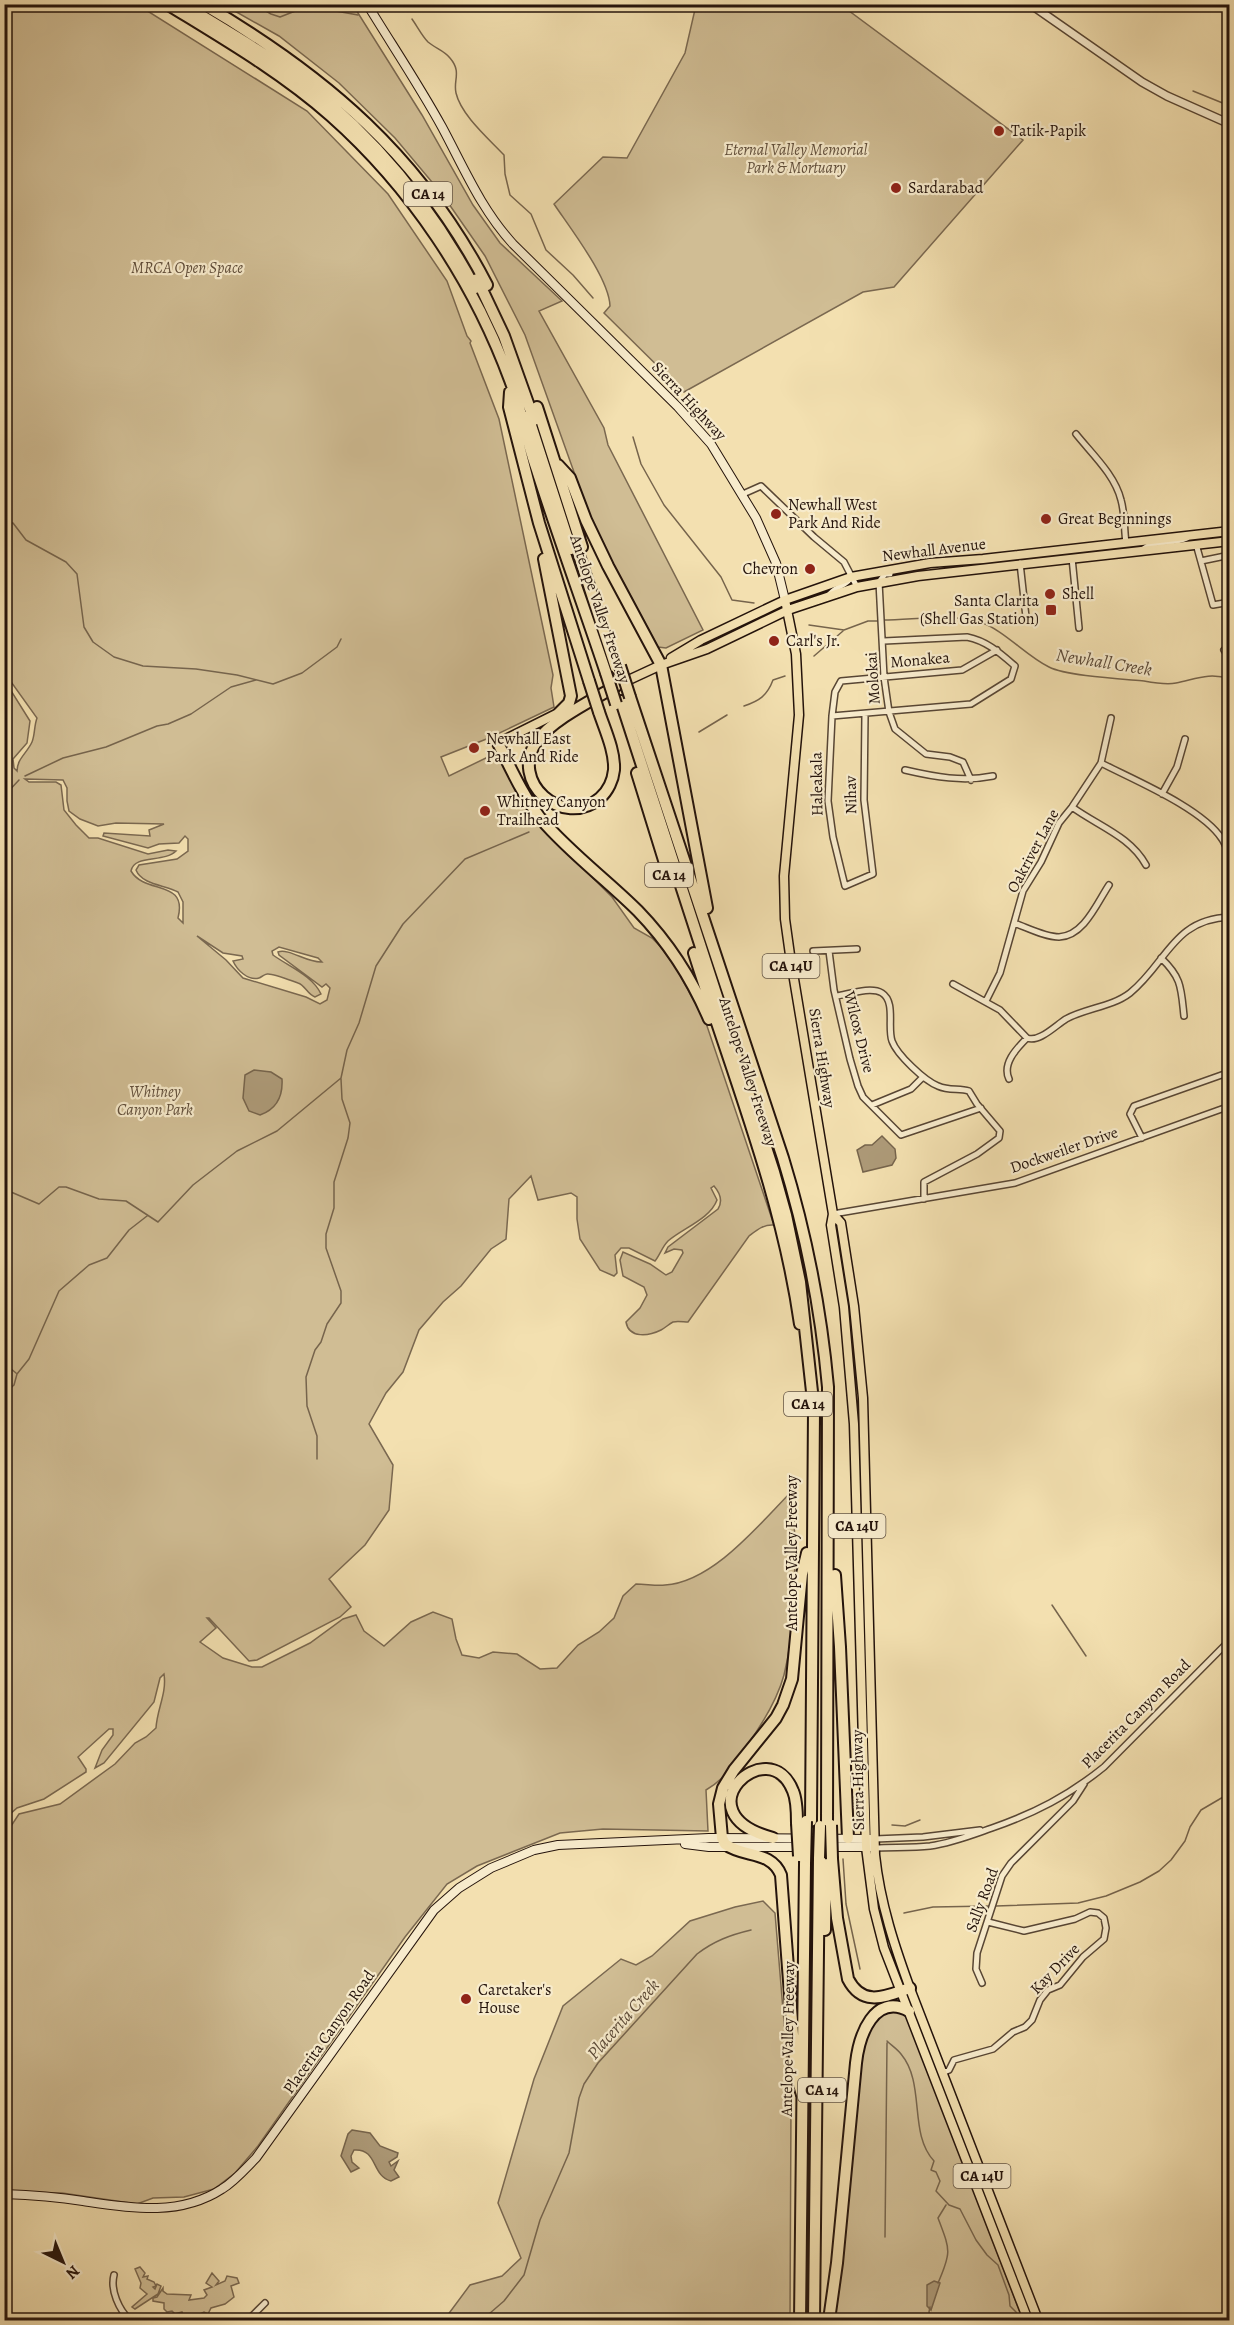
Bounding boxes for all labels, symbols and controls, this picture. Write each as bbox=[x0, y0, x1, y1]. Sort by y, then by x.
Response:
place label: Tatik-Papik bbox=[1011, 120, 1086, 142]
marker: Tatik-Papik bbox=[992, 124, 1006, 138]
park label: Eternal Valley Memorial Park & Mortuary bbox=[724, 139, 868, 179]
place label: Sardarabad bbox=[908, 177, 984, 199]
marker: Sardarabad bbox=[889, 181, 903, 195]
road number: CA 14 bbox=[404, 182, 452, 206]
park label: MRCA Open Space bbox=[131, 257, 243, 279]
street label: Sierra Highway bbox=[647, 357, 732, 446]
place label: Newhall West Park And Ride bbox=[788, 494, 881, 534]
marker: Newhall West Park And Ride bbox=[769, 507, 783, 521]
place label: Great Beginnings bbox=[1058, 508, 1172, 530]
marker: Great Beginnings bbox=[1039, 512, 1053, 526]
street label: Antelope Valley Freeway bbox=[564, 531, 636, 687]
street label: Newhall Avenue bbox=[881, 533, 987, 567]
place label: Chevron bbox=[742, 558, 798, 580]
marker: Chevron bbox=[803, 562, 817, 576]
place label: Shell bbox=[1062, 583, 1094, 605]
marker: Shell bbox=[1043, 587, 1057, 601]
place label: Santa Clarita (Shell Gas Station) bbox=[920, 590, 1040, 630]
marker: Santa Clarita (Shell Gas Station) bbox=[1044, 603, 1058, 617]
place label: Carl's Jr. bbox=[786, 630, 841, 652]
marker: Carl's Jr. bbox=[767, 634, 781, 648]
water label: Newhall Creek bbox=[1054, 643, 1154, 681]
street label: Monakea bbox=[889, 646, 951, 674]
street label: Molokai bbox=[860, 651, 886, 705]
place label: Newhall East Park And Ride bbox=[486, 728, 579, 768]
marker: Newhall East Park And Ride bbox=[467, 741, 481, 755]
street label: Haleakala bbox=[805, 751, 829, 816]
street label: Nihav bbox=[840, 775, 862, 815]
place label: Whitney Canyon Trailhead bbox=[496, 791, 606, 831]
marker: Whitney Canyon Trailhead bbox=[478, 804, 492, 818]
street label: Oakriver Lane bbox=[1002, 805, 1064, 897]
road number: CA 14 bbox=[645, 863, 693, 887]
road number: CA 14U bbox=[762, 954, 820, 978]
street label: Wilcox Drive bbox=[838, 988, 880, 1075]
street label: Antelope Valley Freeway bbox=[713, 994, 783, 1150]
street label: Sierra Highway bbox=[803, 1007, 841, 1110]
park label: Whitney Canyon Park bbox=[117, 1081, 193, 1121]
street label: Dockweiler Drive bbox=[1007, 1121, 1121, 1179]
road number: CA 14 bbox=[784, 1392, 832, 1416]
street label: Antelope Valley Freeway bbox=[781, 1474, 803, 1632]
road number: CA 14U bbox=[828, 1514, 886, 1538]
street label: Placerita Canyon Road bbox=[1076, 1654, 1196, 1774]
street label: Sierra Highway bbox=[846, 1729, 870, 1831]
street label: Sally Road bbox=[960, 1864, 1004, 1935]
street label: Kay Drive bbox=[1025, 1939, 1085, 1999]
street label: Antelope Valley Freeway bbox=[776, 1960, 800, 2118]
street label: Placerita Canyon Road bbox=[278, 1965, 380, 2098]
water label: Placerita Creek bbox=[581, 1974, 665, 2064]
place label: Caretaker's House bbox=[478, 1979, 552, 2019]
marker: Caretaker's House bbox=[459, 1992, 473, 2006]
road number: CA 14 bbox=[798, 2078, 846, 2102]
road number: CA 14U bbox=[954, 2164, 1010, 2188]
north arrow bbox=[33, 2232, 93, 2292]
text: N bbox=[61, 2260, 84, 2284]

